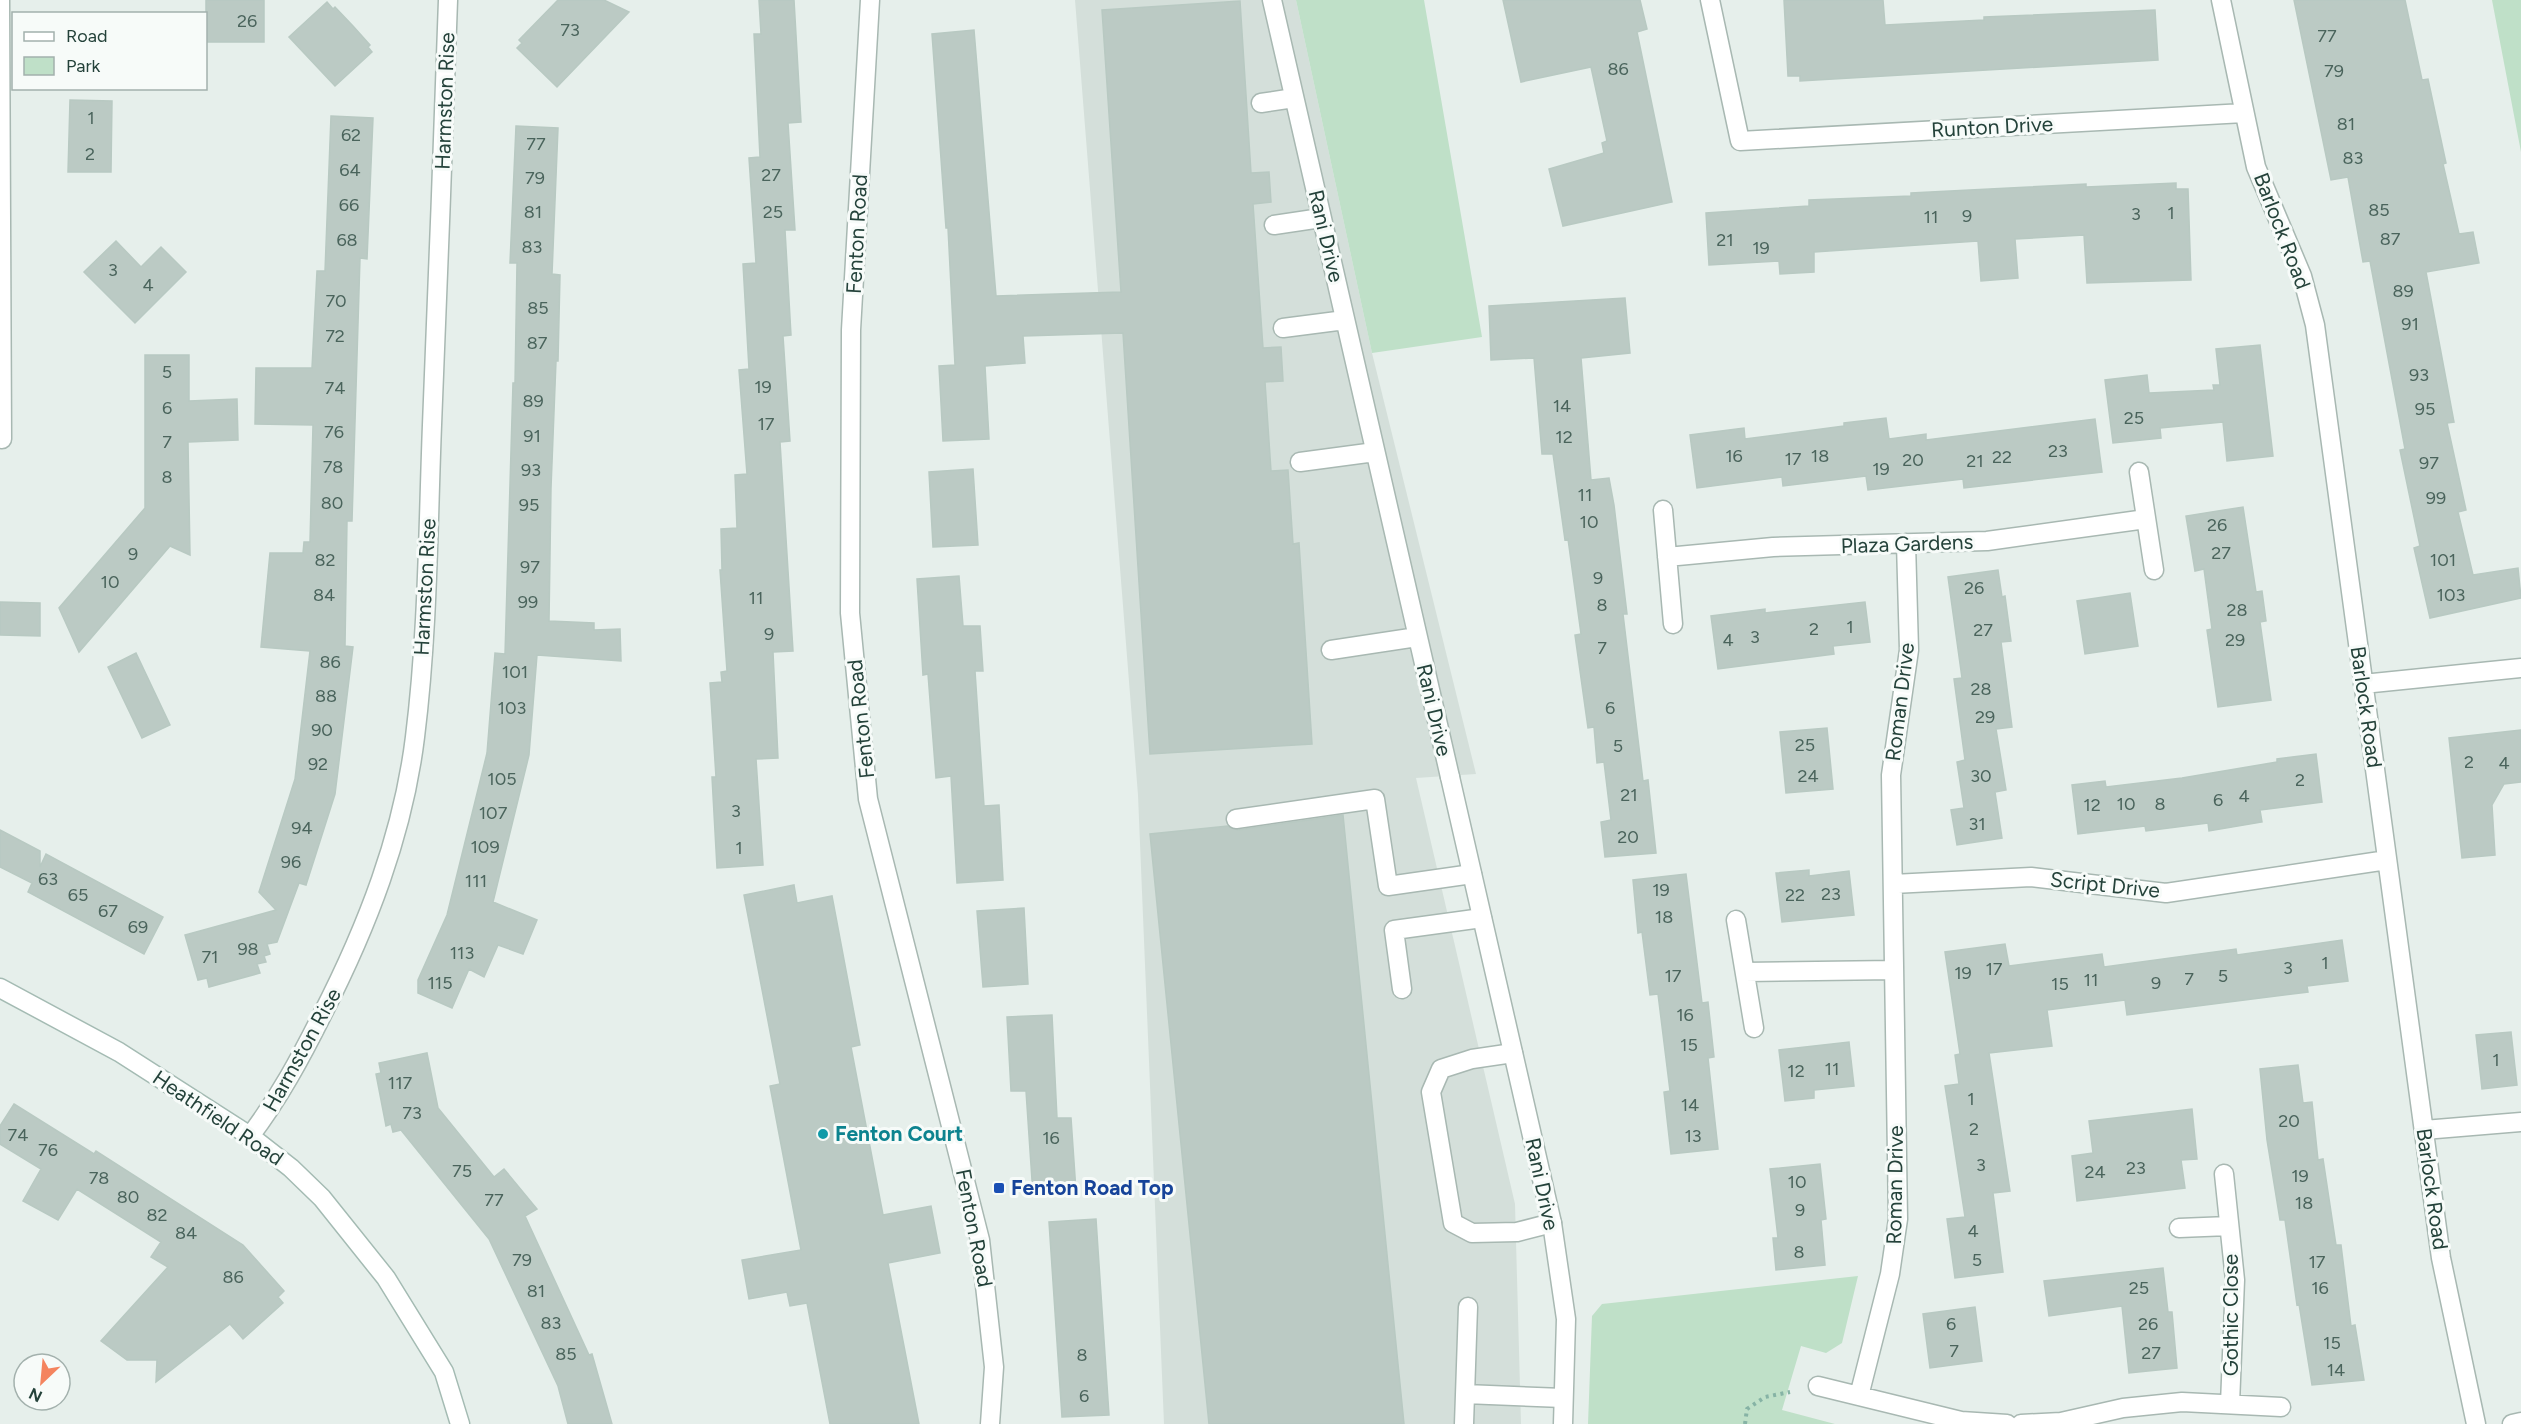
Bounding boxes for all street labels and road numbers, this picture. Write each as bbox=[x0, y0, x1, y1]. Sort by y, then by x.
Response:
street label: Harmston Rise bbox=[430, 32, 459, 170]
street label: Runton Drive bbox=[1930, 111, 2054, 142]
street label: Barlock Road bbox=[2249, 169, 2316, 292]
street label: Fenton Road bbox=[841, 174, 872, 294]
street label: Rani Drive bbox=[1304, 187, 1349, 285]
street label: Harmston Rise bbox=[408, 518, 441, 656]
street label: Plaza Gardens bbox=[1840, 529, 1974, 558]
street label: Roman Drive bbox=[1880, 641, 1919, 763]
street label: Barlock Road bbox=[2346, 645, 2387, 769]
street label: Fenton Road bbox=[842, 658, 879, 780]
street label: Rani Drive bbox=[1412, 661, 1457, 759]
street label: Script Drive bbox=[2049, 866, 2161, 903]
street label: Harmston Rise bbox=[257, 984, 346, 1116]
street label: Heathfield Road bbox=[148, 1065, 288, 1170]
street label: Roman Drive bbox=[1881, 1125, 1908, 1245]
street label: Barlock Road bbox=[2412, 1127, 2453, 1251]
street label: Rani Drive bbox=[1520, 1135, 1565, 1233]
street label: Fenton Road bbox=[951, 1167, 998, 1289]
street label: Gothic Close bbox=[2218, 1254, 2243, 1376]

